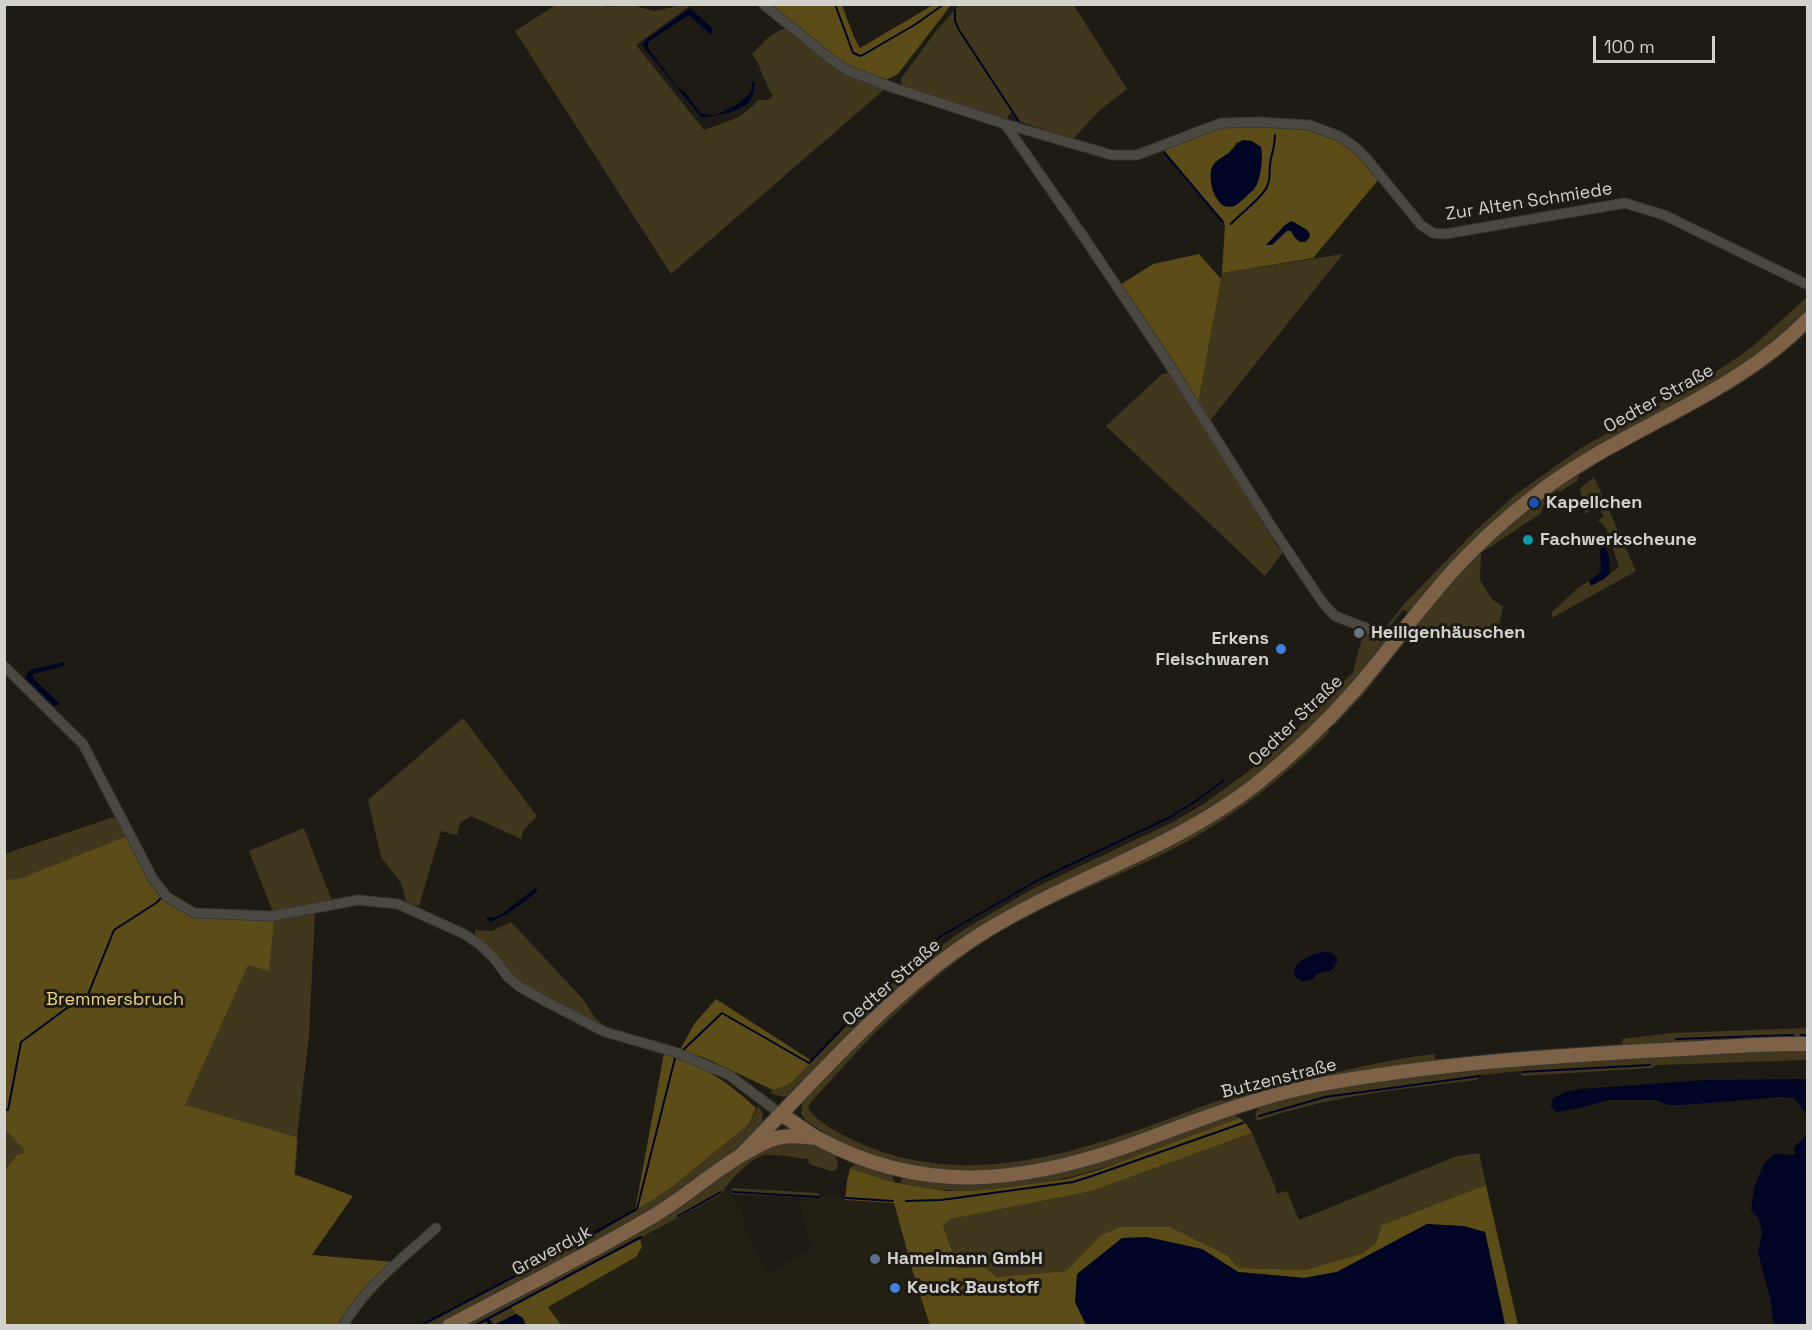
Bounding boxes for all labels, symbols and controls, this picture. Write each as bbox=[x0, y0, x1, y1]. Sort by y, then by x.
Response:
scale bar bbox=[1596, 24, 1718, 62]
text: 100 m bbox=[1604, 35, 1655, 58]
street label: Zur Alten Schmiede bbox=[1444, 178, 1614, 226]
street label: Oedter Straße bbox=[1600, 360, 1718, 438]
place label: Kapellchen bbox=[1546, 492, 1642, 514]
marker: Kapellchen bbox=[1527, 496, 1541, 510]
place label: Fachwerkscheune bbox=[1540, 529, 1697, 551]
marker: Fachwerkscheune bbox=[1521, 533, 1535, 547]
place label: Heiligenhäuschen bbox=[1371, 622, 1525, 644]
marker: Heiligenhäuschen bbox=[1352, 626, 1366, 640]
place label: Erkens Fleischwaren bbox=[1156, 628, 1269, 670]
marker: Erkens Fleischwaren bbox=[1274, 642, 1288, 656]
street label: Oedter Straße bbox=[1244, 671, 1348, 771]
street label: Oedter Straße bbox=[839, 935, 945, 1031]
park label: Bremmersbruch bbox=[46, 989, 184, 1011]
street label: Butzenstraße bbox=[1219, 1054, 1339, 1104]
street label: Graverdyk bbox=[509, 1221, 595, 1281]
place label: Hamelmann GmbH bbox=[887, 1248, 1043, 1270]
marker: Hamelmann GmbH bbox=[868, 1252, 882, 1266]
place label: Keuck Baustoff bbox=[907, 1277, 1040, 1299]
marker: Keuck Baustoff bbox=[888, 1281, 902, 1295]

